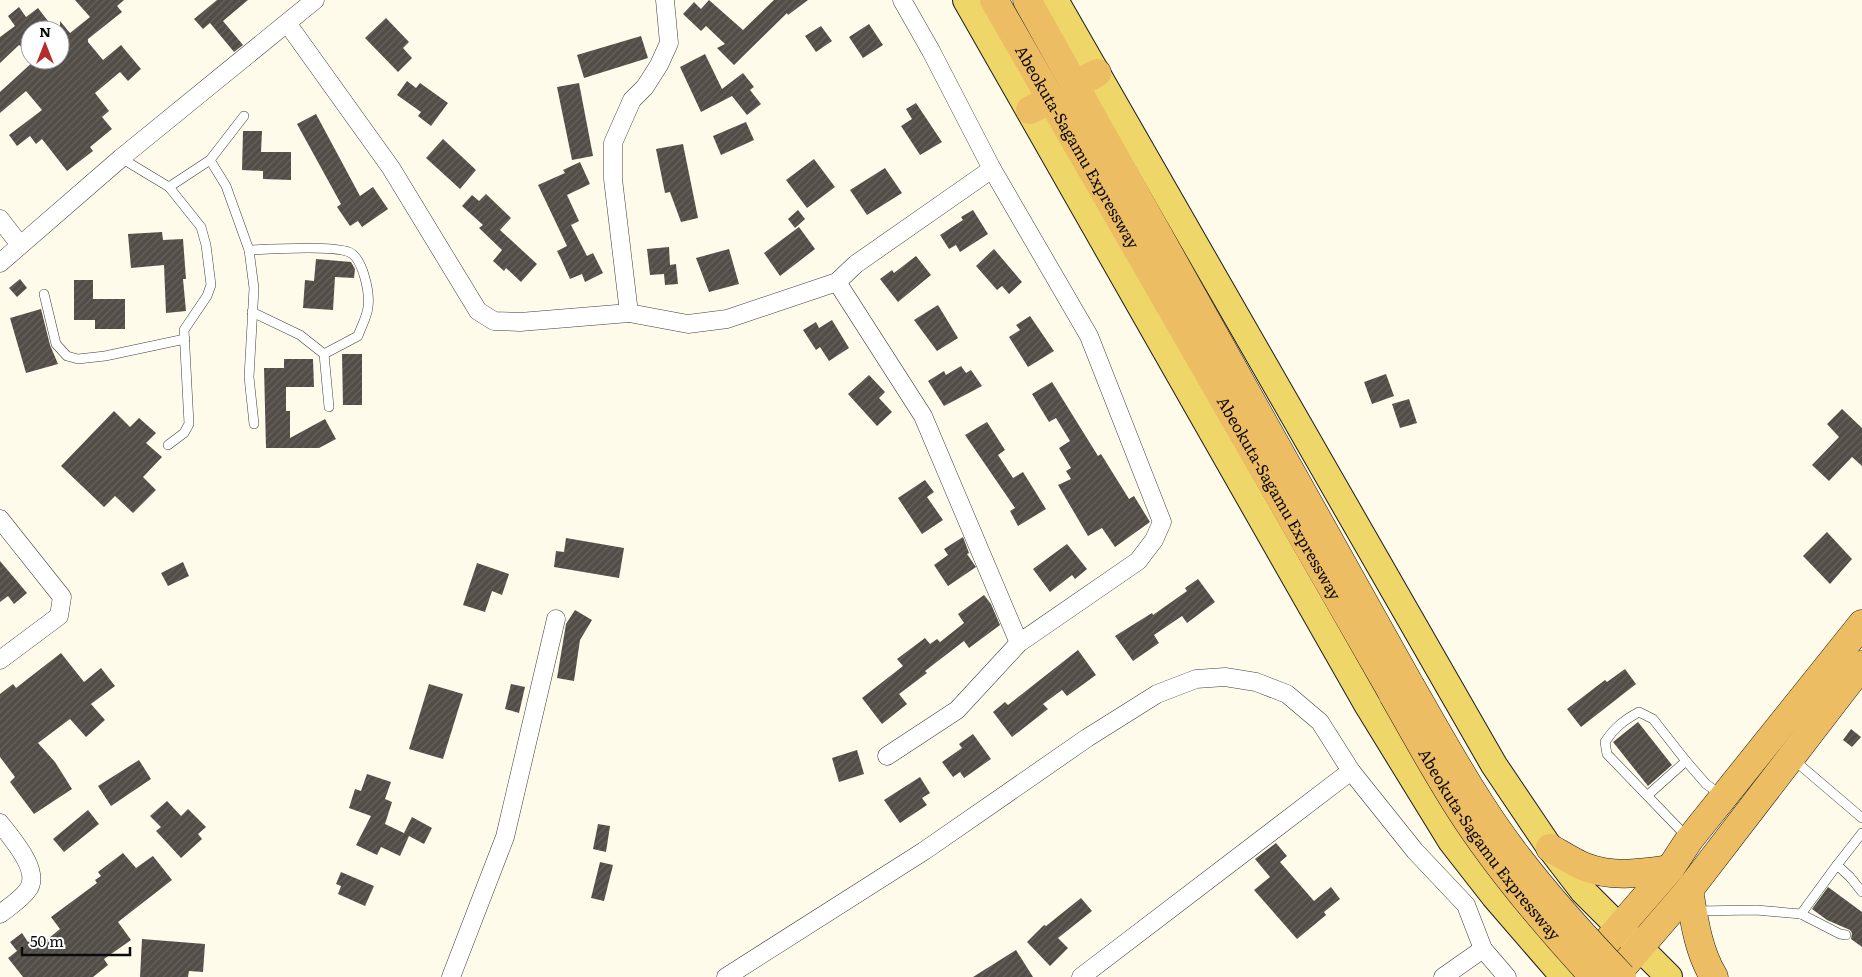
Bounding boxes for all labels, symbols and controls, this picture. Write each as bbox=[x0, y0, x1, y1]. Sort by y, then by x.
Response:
north arrow bbox=[20, 20, 70, 70]
text: N bbox=[39, 21, 51, 41]
street label: Abeokuta-Sagamu Expressway bbox=[1010, 40, 1147, 253]
street label: Abeokuta-Sagamu Expressway bbox=[1212, 391, 1349, 605]
street label: Abeokuta-Sagamu Expressway bbox=[1413, 743, 1568, 945]
scale bar bbox=[22, 924, 130, 956]
text: 50 m bbox=[30, 929, 64, 952]

